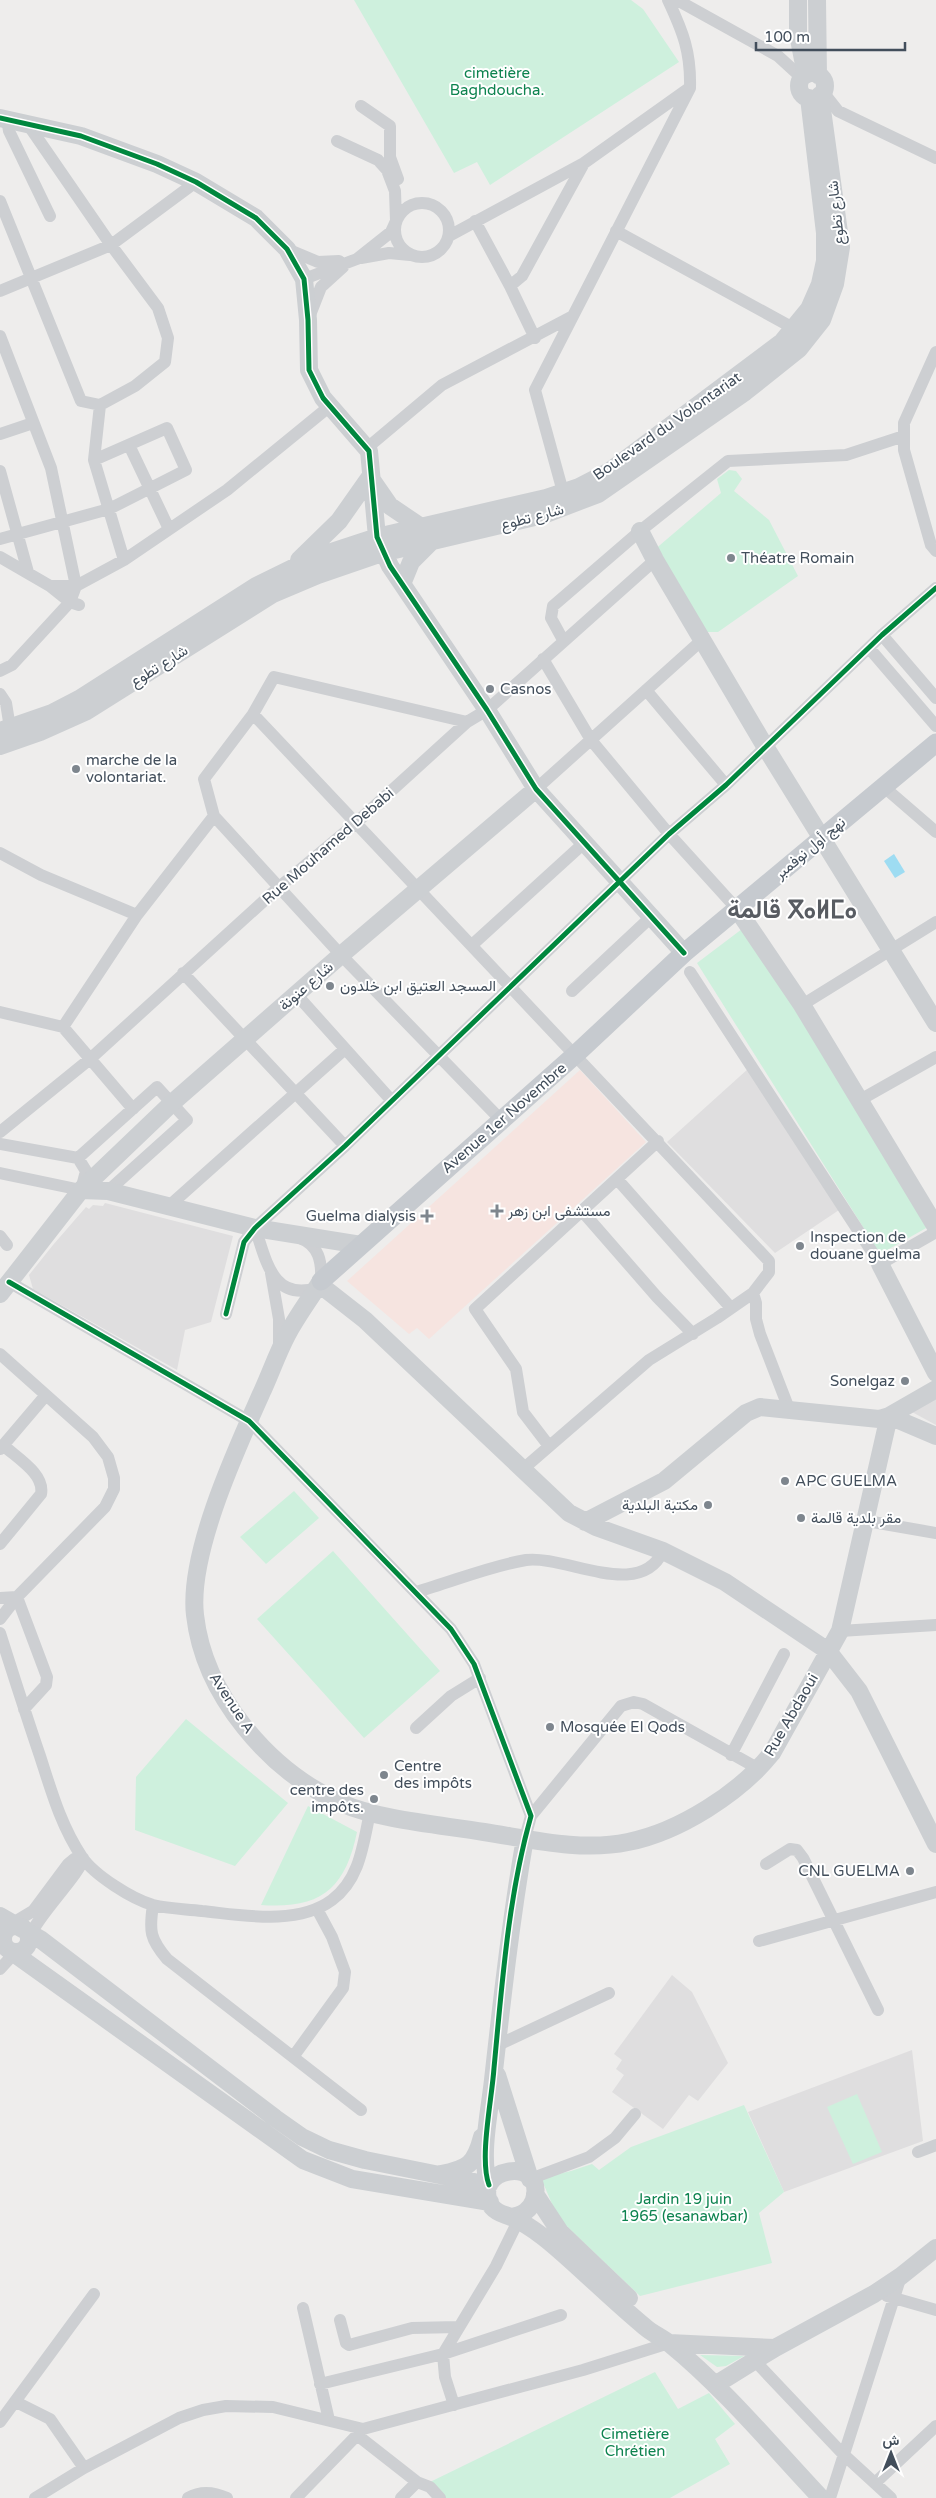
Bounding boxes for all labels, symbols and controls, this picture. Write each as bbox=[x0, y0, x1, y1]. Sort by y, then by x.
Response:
scale bar bbox=[756, 20, 905, 52]
text: 100 m bbox=[764, 28, 810, 46]
park label: cimetière Baghdoucha. bbox=[450, 64, 544, 99]
street label: شارع تطوع bbox=[824, 179, 850, 246]
street label: Boulevard du Volontariat bbox=[590, 368, 745, 484]
street label: شارع تطوع bbox=[498, 500, 566, 536]
place label: Théatre Romain bbox=[741, 549, 854, 567]
marker: Théatre Romain bbox=[725, 552, 737, 564]
street label: شارع تطوع bbox=[127, 641, 192, 692]
place label: Casnos bbox=[500, 680, 552, 698]
marker: Casnos bbox=[484, 683, 496, 695]
place label: marche de la volontariat. bbox=[86, 751, 177, 786]
marker: marche de la volontariat. bbox=[70, 763, 82, 775]
street label: Rue Mouhamed Debabi bbox=[259, 784, 397, 908]
street label: نهج أول نوفمبر bbox=[770, 813, 850, 885]
district label: قالمة ⴳⴰⵍⵎⴰ bbox=[727, 895, 857, 925]
street label: شارع عنونة bbox=[275, 958, 338, 1016]
place label: المسجد العتيق ابن خلدون bbox=[340, 977, 496, 996]
marker: المسجد العتيق ابن خلدون bbox=[324, 980, 336, 992]
street label: Avenue 1er Novembre bbox=[438, 1059, 570, 1177]
place label: مستشفى ابن زهر bbox=[507, 1202, 611, 1221]
marker: مستشفى ابن زهر bbox=[490, 1204, 504, 1218]
place label: Guelma dialysis bbox=[306, 1207, 416, 1225]
marker: Guelma dialysis bbox=[420, 1209, 434, 1223]
place label: Inspection de douane guelma bbox=[810, 1228, 921, 1263]
marker: Inspection de douane guelma bbox=[794, 1240, 806, 1252]
place label: Sonelgaz bbox=[830, 1372, 895, 1390]
marker: Sonelgaz bbox=[899, 1375, 911, 1387]
place label: APC GUELMA bbox=[795, 1472, 897, 1490]
marker: APC GUELMA bbox=[779, 1475, 791, 1487]
place label: مكتبة البلدية bbox=[622, 1496, 698, 1514]
marker: مكتبة البلدية bbox=[702, 1499, 714, 1511]
place label: مقر بلدية قالمة bbox=[811, 1509, 901, 1527]
marker: مقر بلدية قالمة bbox=[795, 1512, 807, 1524]
street label: Avenue A bbox=[206, 1669, 258, 1737]
street label: Rue Abdaoui bbox=[760, 1670, 822, 1760]
place label: Mosquée El Qods bbox=[560, 1718, 685, 1736]
marker: Mosquée El Qods bbox=[544, 1721, 556, 1733]
place label: Centre des impôts bbox=[394, 1757, 472, 1792]
marker: Centre des impôts bbox=[378, 1769, 390, 1781]
place label: centre des impôts. bbox=[290, 1781, 364, 1816]
marker: centre des impôts. bbox=[368, 1793, 380, 1805]
place label: CNL GUELMA bbox=[798, 1862, 900, 1880]
marker: CNL GUELMA bbox=[904, 1865, 916, 1877]
park label: Jardin 19 juin 1965 (esanawbar) bbox=[620, 2190, 748, 2225]
park label: Cimetière Chrétien bbox=[601, 2425, 669, 2460]
north arrow bbox=[866, 2428, 916, 2478]
text: ش bbox=[883, 2432, 900, 2449]

